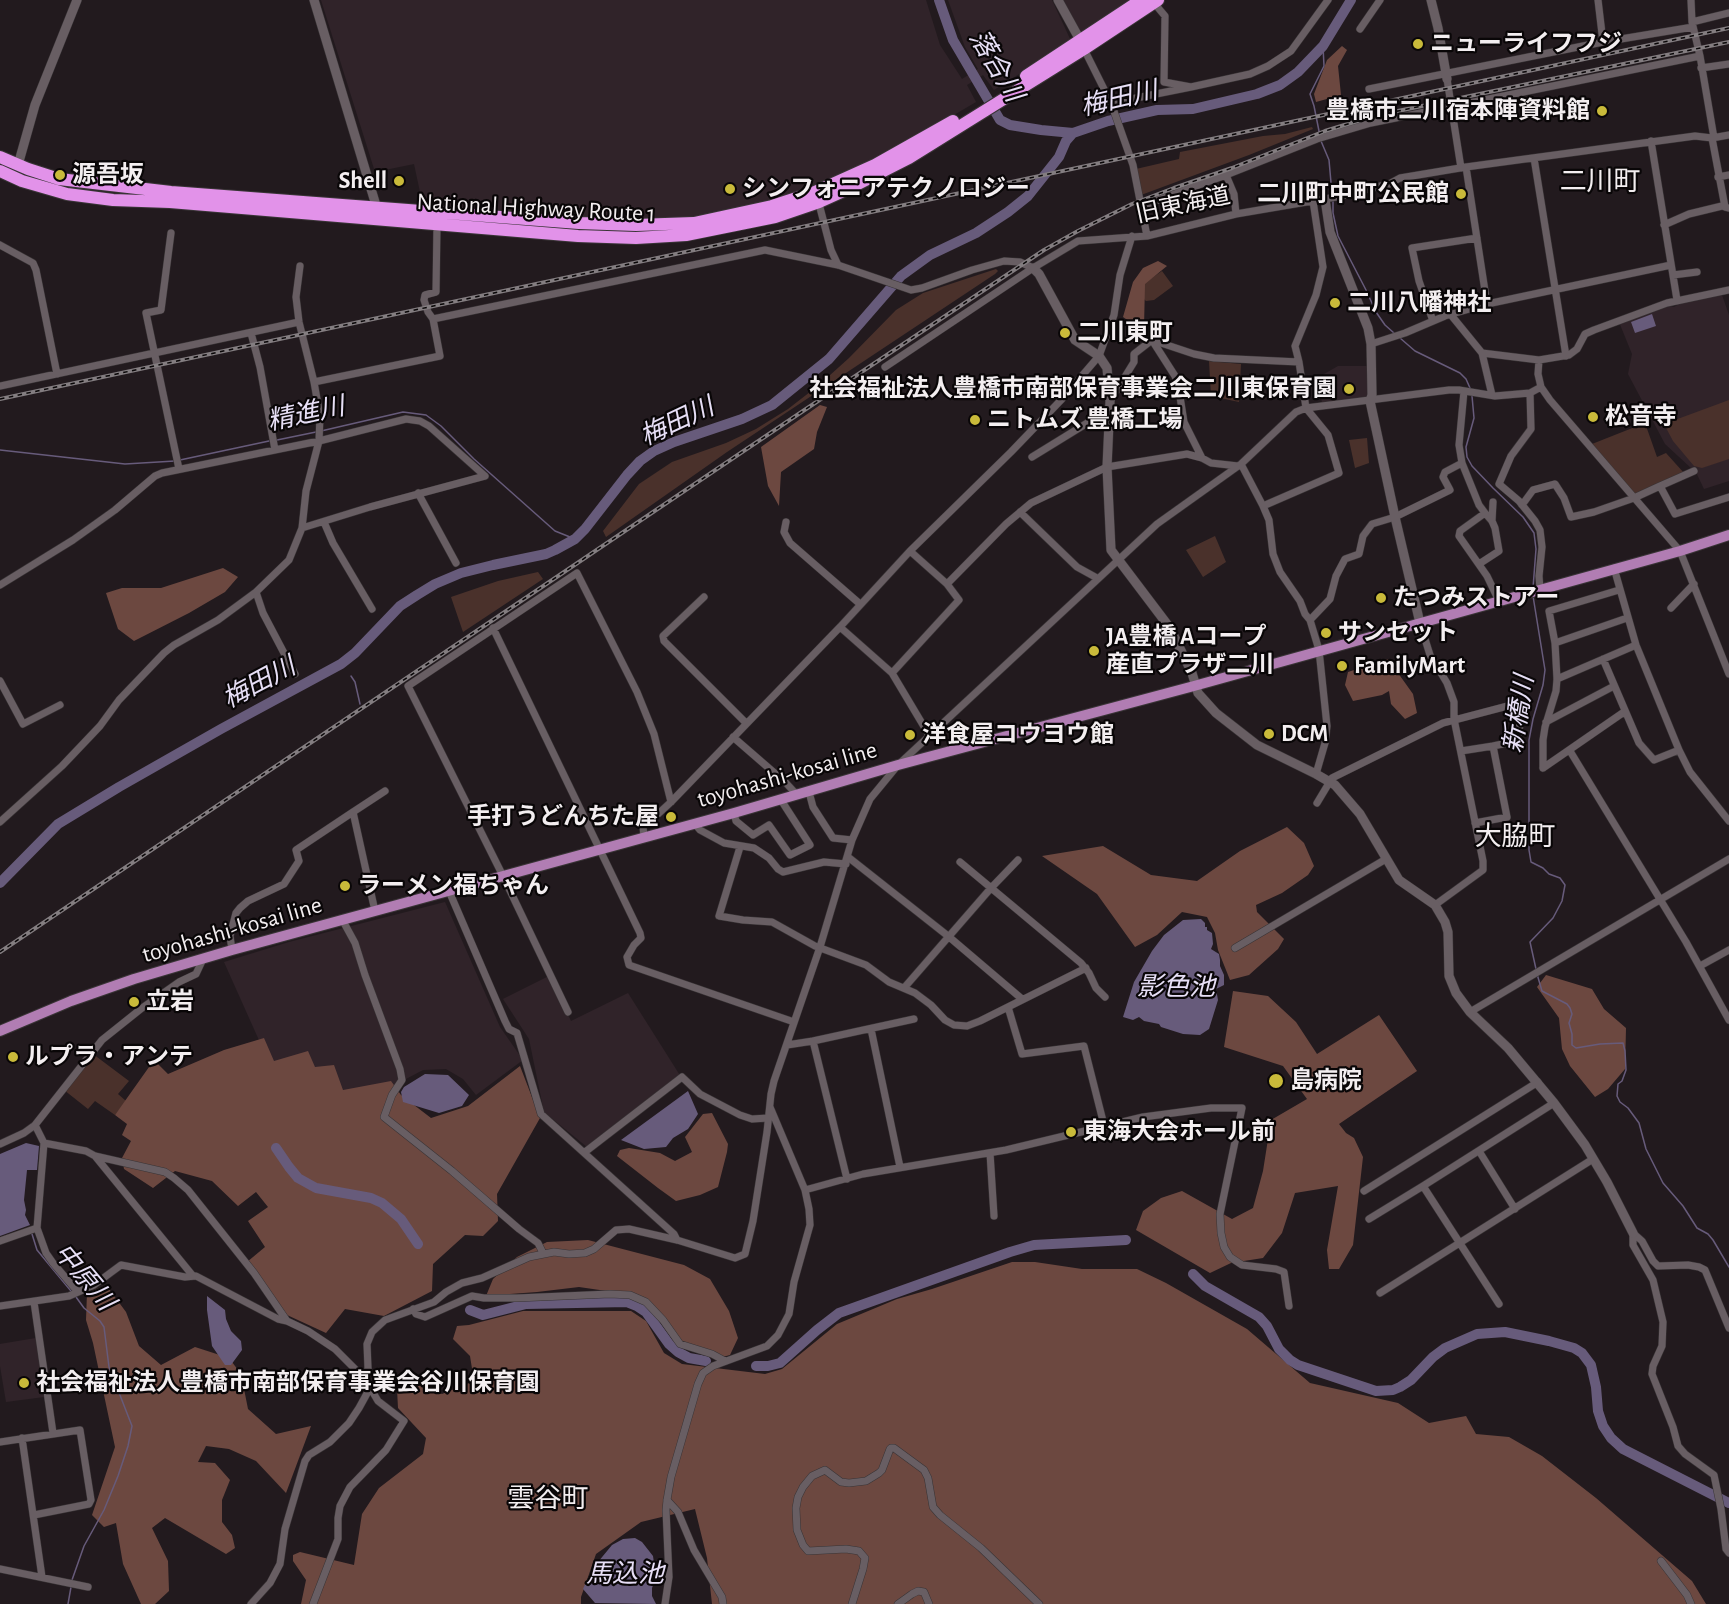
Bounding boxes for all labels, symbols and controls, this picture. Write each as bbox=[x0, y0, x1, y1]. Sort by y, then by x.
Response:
water label: 落合川 bbox=[963, 25, 1029, 107]
place label: ニューライフフジ bbox=[1430, 30, 1622, 58]
marker: ニューライフフジ bbox=[1411, 37, 1425, 51]
water label: 梅田川 bbox=[1077, 75, 1161, 123]
place label: 豊橋市二川宿本陣資料館 bbox=[1326, 97, 1590, 125]
marker: 豊橋市二川宿本陣資料館 bbox=[1595, 104, 1609, 118]
place label: 源吾坂 bbox=[72, 161, 144, 189]
district label: 二川町 bbox=[1560, 166, 1640, 198]
place label: Shell bbox=[339, 167, 387, 195]
marker: 源吾坂 bbox=[53, 168, 67, 182]
marker: Shell bbox=[392, 174, 406, 188]
place label: シンフォニアテクノロジー bbox=[742, 175, 1030, 203]
place label: 二川町中町公民館 bbox=[1257, 180, 1449, 208]
street label: 旧東海道 bbox=[1133, 181, 1233, 229]
marker: シンフォニアテクノロジー bbox=[723, 182, 737, 196]
street label: National Highway Route 1 bbox=[416, 187, 656, 229]
marker: 二川町中町公民館 bbox=[1454, 187, 1468, 201]
place label: 二川八幡神社 bbox=[1347, 289, 1491, 317]
marker: 二川八幡神社 bbox=[1328, 296, 1342, 310]
place label: 二川東町 bbox=[1077, 319, 1173, 347]
marker: 二川東町 bbox=[1058, 326, 1072, 340]
place label: 社会福祉法人豊橋市南部保育事業会二川東保育園 bbox=[809, 375, 1337, 403]
marker: 社会福祉法人豊橋市南部保育事業会二川東保育園 bbox=[1342, 382, 1356, 396]
water label: 精進川 bbox=[265, 391, 347, 437]
water label: 梅田川 bbox=[635, 391, 719, 453]
place label: 松音寺 bbox=[1605, 403, 1677, 431]
place label: ニトムズ 豊橋工場 bbox=[987, 406, 1183, 434]
marker: 松音寺 bbox=[1586, 410, 1600, 424]
marker: ニトムズ 豊橋工場 bbox=[968, 413, 982, 427]
place label: たつみストアー bbox=[1393, 584, 1560, 612]
marker: たつみストアー bbox=[1374, 591, 1388, 605]
place label: サンセット bbox=[1338, 619, 1458, 647]
place label: JA豊橋 Aコープ 産直プラザ二川 bbox=[1106, 623, 1274, 679]
marker: サンセット bbox=[1319, 626, 1333, 640]
marker: JA豊橋 Aコープ 産直プラザ二川 bbox=[1087, 644, 1101, 658]
water label: 梅田川 bbox=[217, 651, 301, 715]
place label: FamilyMart bbox=[1354, 652, 1465, 680]
marker: FamilyMart bbox=[1335, 659, 1349, 673]
water label: 新橋川 bbox=[1497, 673, 1541, 755]
place label: DCM bbox=[1281, 720, 1328, 748]
place label: 洋食屋コウヨウ館 bbox=[922, 721, 1114, 749]
marker: DCM bbox=[1262, 727, 1276, 741]
marker: 洋食屋コウヨウ館 bbox=[903, 728, 917, 742]
street label: toyohashi-kosai line bbox=[694, 736, 880, 814]
place label: 手打うどんちた屋 bbox=[467, 803, 659, 831]
marker: 手打うどんちた屋 bbox=[664, 810, 678, 824]
district label: 大脇町 bbox=[1475, 821, 1555, 853]
place label: ラーメン福ちゃん bbox=[357, 872, 549, 900]
marker: ラーメン福ちゃん bbox=[338, 879, 352, 893]
street label: toyohashi-kosai line bbox=[139, 891, 325, 969]
water label: 影色池 bbox=[1137, 971, 1215, 1003]
place label: 立岩 bbox=[146, 988, 194, 1016]
marker: 立岩 bbox=[127, 995, 141, 1009]
place label: ルプラ・アンテ bbox=[25, 1043, 193, 1071]
marker: ルプラ・アンテ bbox=[6, 1050, 20, 1064]
place label: 島病院 bbox=[1290, 1067, 1362, 1095]
marker: 島病院 bbox=[1267, 1072, 1285, 1090]
place label: 東海大会ホール前 bbox=[1083, 1118, 1275, 1146]
marker: 東海大会ホール前 bbox=[1064, 1125, 1078, 1139]
water label: 中原川 bbox=[47, 1237, 121, 1317]
place label: 社会福祉法人豊橋市南部保育事業会谷川保育園 bbox=[36, 1369, 540, 1397]
marker: 社会福祉法人豊橋市南部保育事業会谷川保育園 bbox=[17, 1376, 31, 1390]
district label: 雲谷町 bbox=[508, 1483, 588, 1515]
water label: 馬込池 bbox=[586, 1558, 664, 1590]

